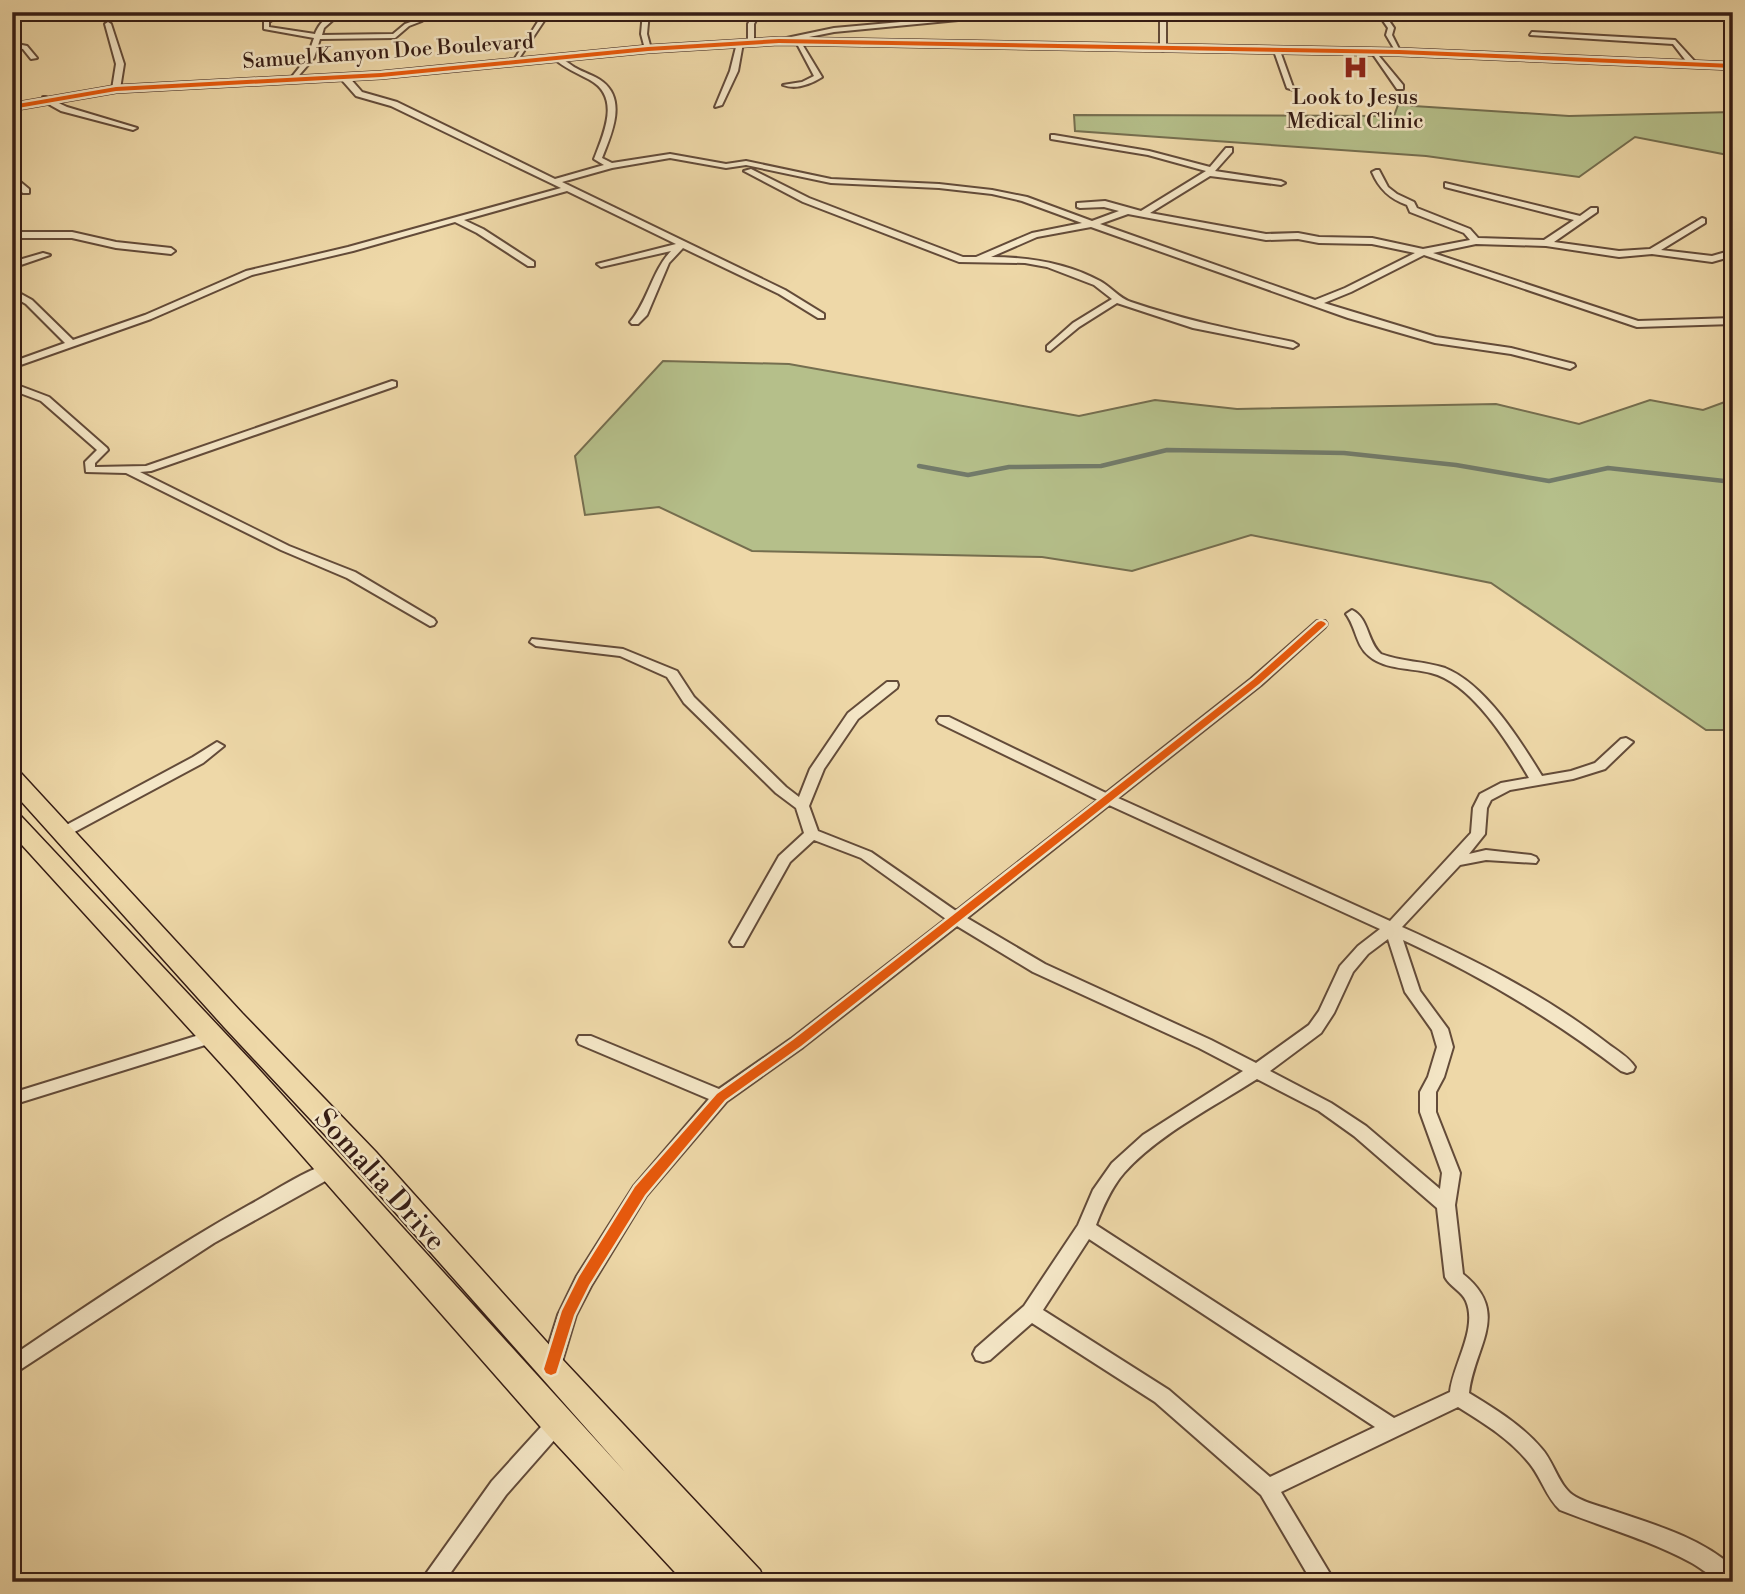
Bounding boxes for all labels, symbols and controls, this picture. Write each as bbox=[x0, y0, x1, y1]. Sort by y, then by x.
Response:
street label: Samuel Kanyon Doe Boulevard bbox=[242, 29, 535, 75]
hospital icon: Look to Jesus Medical Clinic bbox=[1341, 54, 1369, 82]
place label: Look to Jesus Medical Clinic bbox=[1286, 85, 1424, 135]
street label: Somalia Drive bbox=[307, 1102, 453, 1258]

